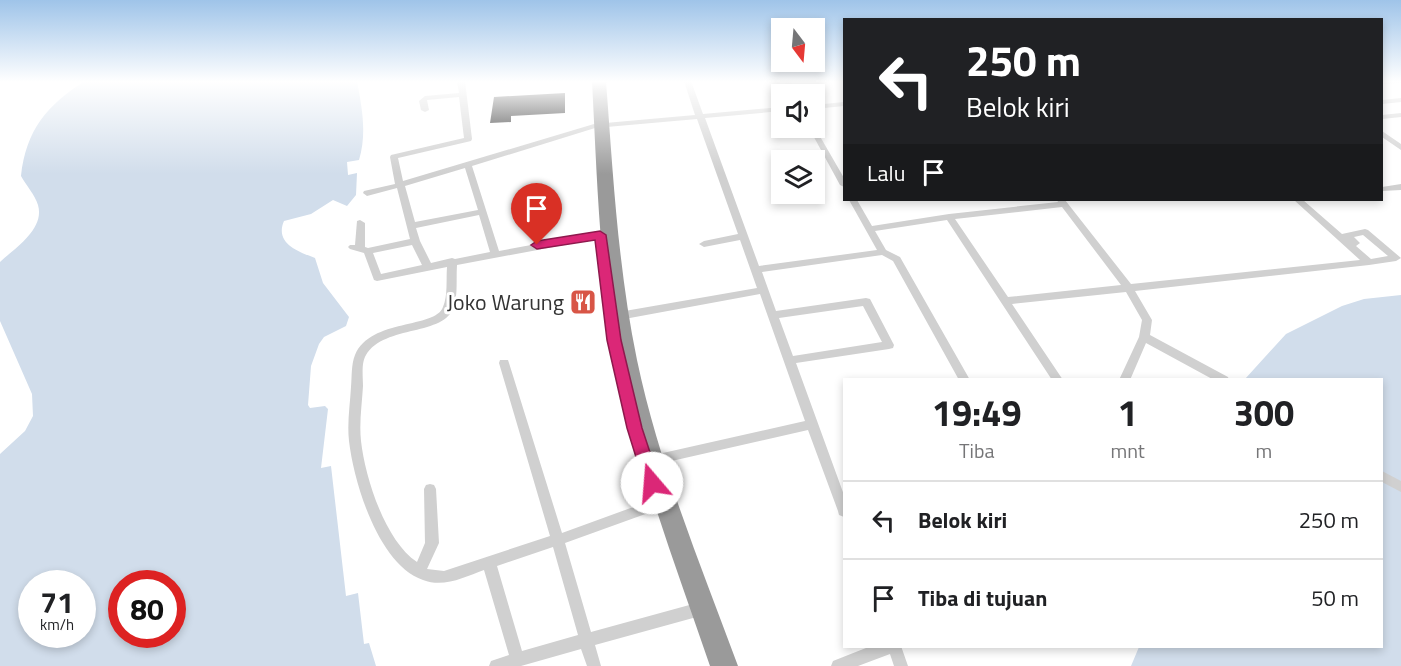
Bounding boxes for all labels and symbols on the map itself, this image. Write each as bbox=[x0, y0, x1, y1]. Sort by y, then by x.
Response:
north arrow bbox=[771, 18, 825, 72]
pin bbox=[511, 183, 562, 245]
place label: Joko Warung bbox=[447, 285, 564, 319]
restaurant icon: Joko Warung bbox=[568, 287, 598, 317]
position arrow bbox=[620, 451, 684, 515]
speed limit sign: 80 bbox=[108, 570, 186, 648]

